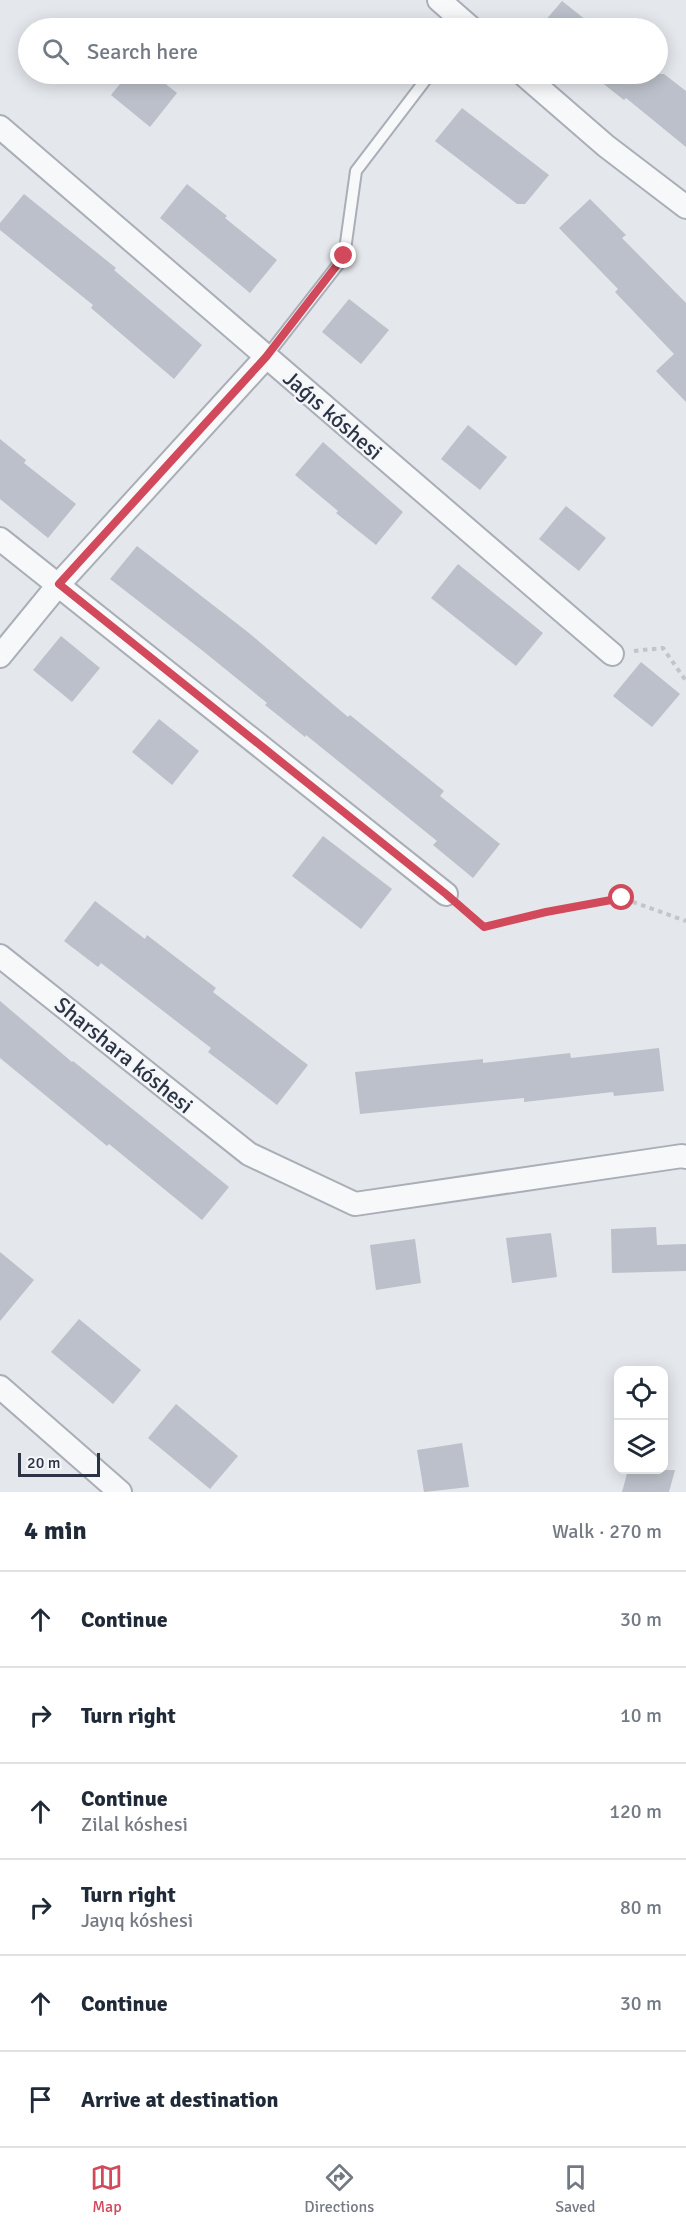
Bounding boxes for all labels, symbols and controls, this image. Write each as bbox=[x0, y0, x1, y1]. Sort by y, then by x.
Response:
search box bbox=[18, 18, 668, 84]
icon: search bbox=[39, 35, 72, 68]
text: Search here bbox=[87, 38, 198, 65]
route end bbox=[330, 242, 356, 268]
street label: Jaǵıs kóshesi bbox=[278, 365, 388, 465]
route start bbox=[608, 884, 634, 910]
street label: Sharshara kóshesi bbox=[49, 991, 199, 1119]
map controls bbox=[614, 1366, 668, 1474]
button: locate bbox=[614, 1366, 668, 1420]
button: layers bbox=[614, 1420, 668, 1474]
scale bar bbox=[18, 1450, 100, 1478]
text: 20 m bbox=[27, 1453, 61, 1473]
text: 4 min bbox=[24, 1515, 87, 1547]
text: Walk · 270 m bbox=[552, 1519, 662, 1544]
icon: ahead bbox=[24, 1603, 57, 1636]
text: Continue bbox=[81, 1606, 168, 1633]
text: 30 m bbox=[620, 1607, 662, 1632]
icon: right bbox=[24, 1699, 57, 1732]
text: Turn right bbox=[81, 1702, 176, 1729]
text: 10 m bbox=[620, 1703, 662, 1728]
text: Continue bbox=[81, 1785, 168, 1812]
icon: ahead bbox=[24, 1795, 57, 1828]
text: 120 m bbox=[609, 1799, 662, 1824]
text: Zilal kóshesi bbox=[81, 1812, 188, 1837]
text: Turn right bbox=[81, 1881, 176, 1908]
icon: right bbox=[24, 1891, 57, 1924]
text: 80 m bbox=[620, 1895, 662, 1920]
text: Jayıq kóshesi bbox=[81, 1908, 193, 1933]
icon: ahead bbox=[24, 1987, 57, 2020]
text: Continue bbox=[81, 1990, 168, 2017]
text: 30 m bbox=[620, 1991, 662, 2016]
icon: arrive bbox=[24, 2083, 57, 2116]
text: Arrive at destination bbox=[81, 2086, 278, 2113]
tab: Map bbox=[90, 2161, 123, 2217]
tab: Directions bbox=[304, 2161, 374, 2217]
tab: Saved bbox=[555, 2161, 596, 2217]

